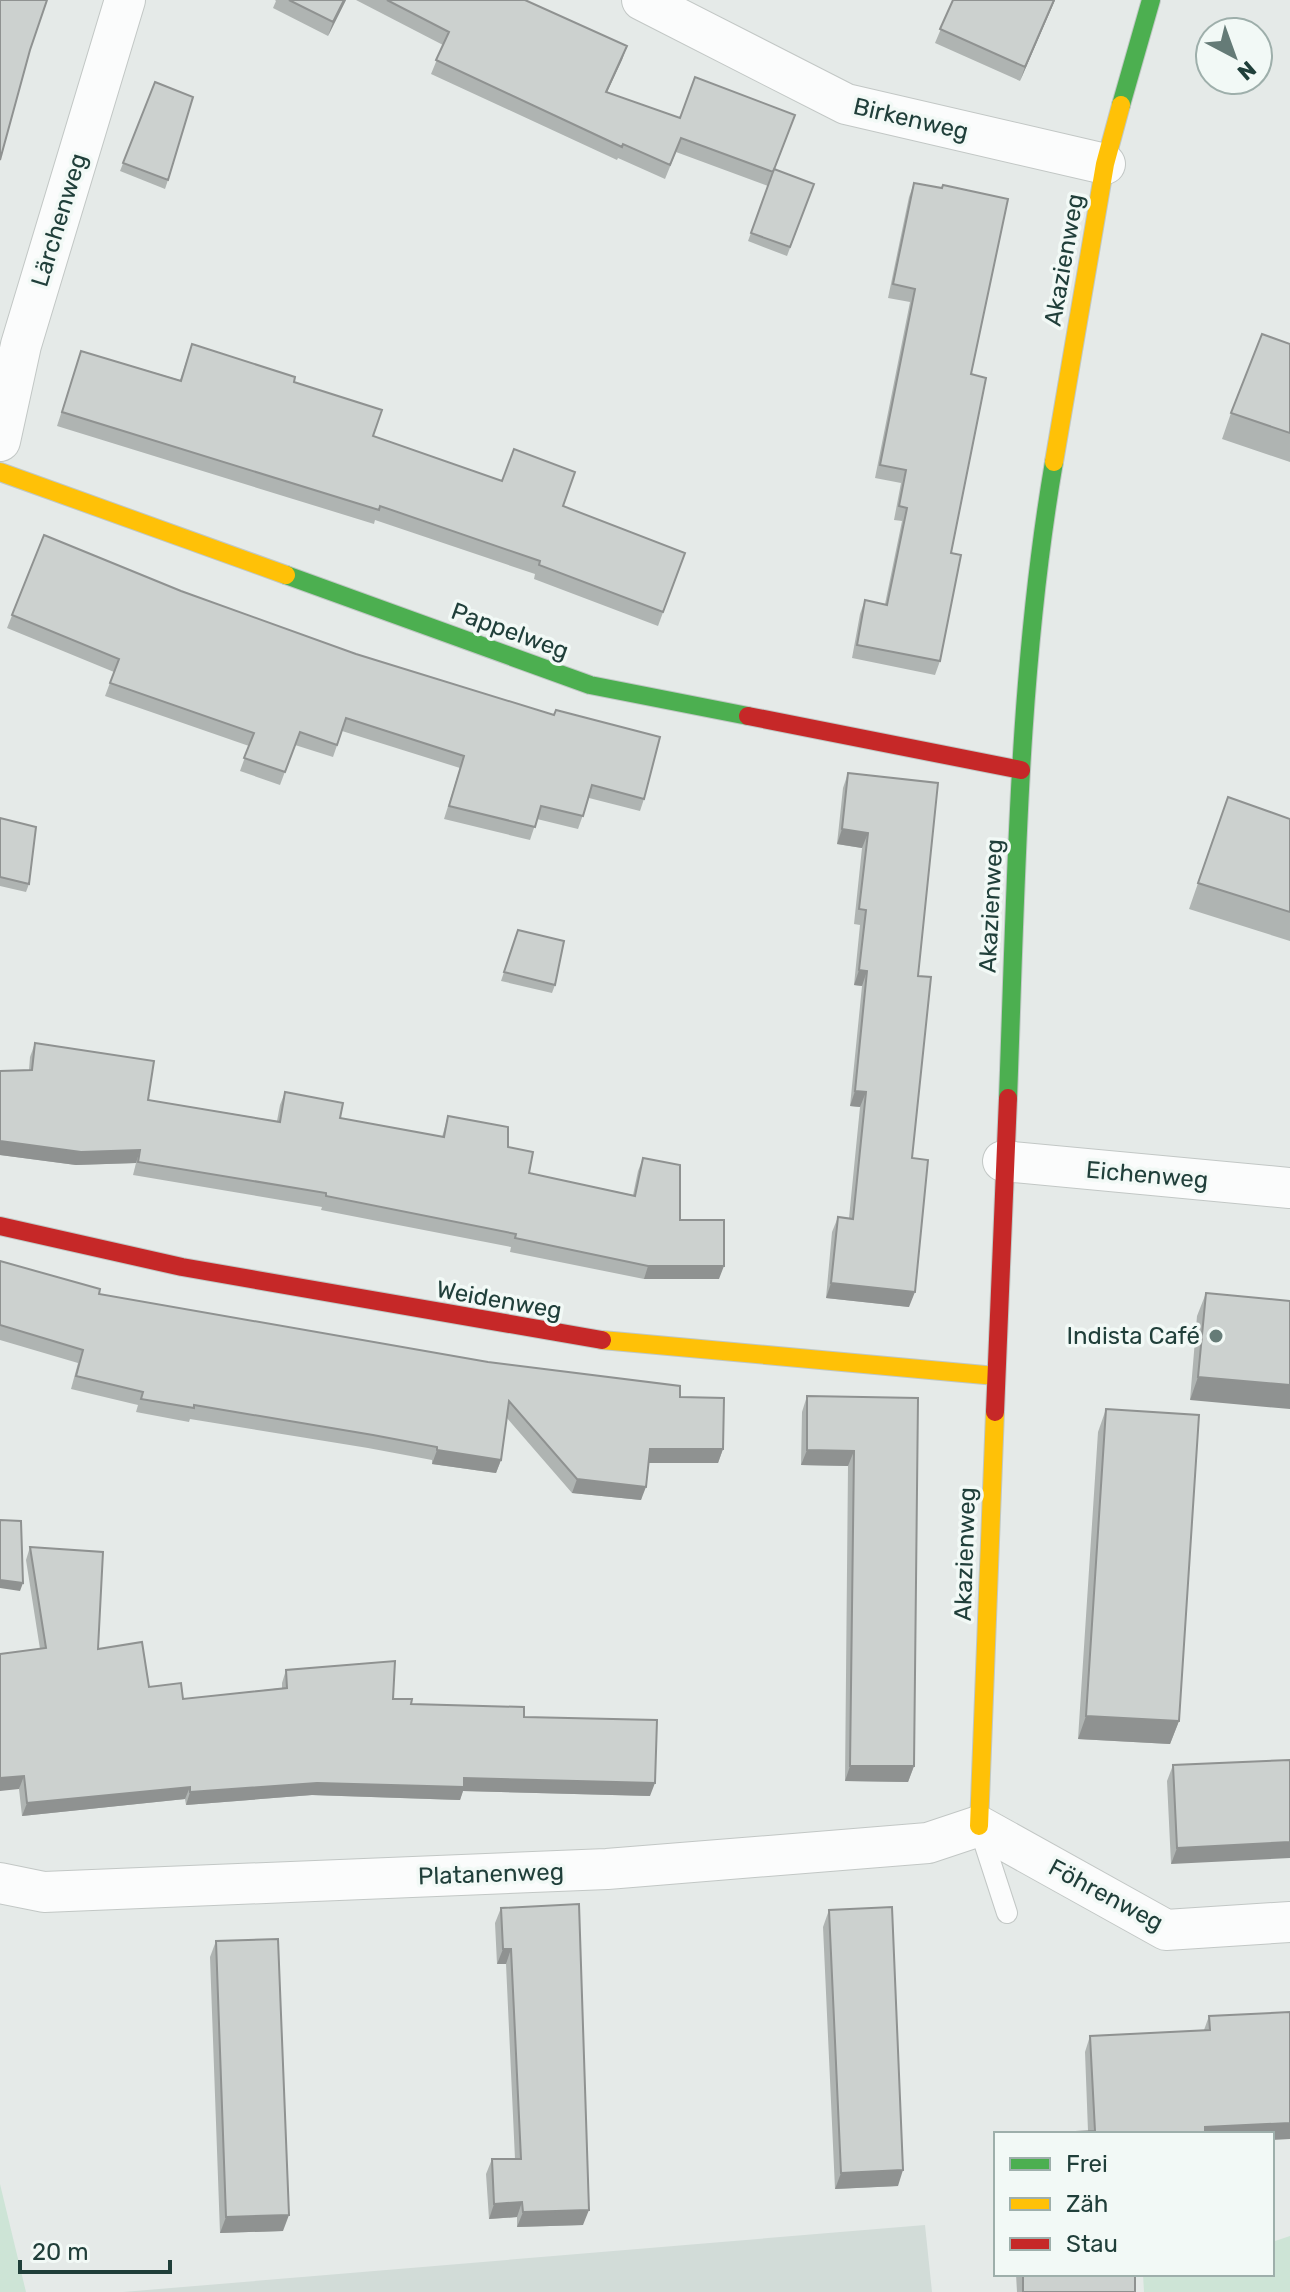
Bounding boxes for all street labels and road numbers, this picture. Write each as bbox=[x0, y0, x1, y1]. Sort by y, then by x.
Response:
street label: Birkenweg bbox=[851, 92, 971, 146]
street label: Lärchenweg bbox=[25, 150, 93, 290]
street label: Akazienweg bbox=[1039, 192, 1089, 328]
street label: Pappelweg bbox=[447, 597, 573, 665]
street label: Akazienweg bbox=[974, 838, 1008, 974]
street label: Eichenweg bbox=[1085, 1156, 1209, 1194]
street label: Weidenweg bbox=[434, 1275, 564, 1325]
street label: Akazienweg bbox=[949, 1487, 981, 1621]
street label: Föhrenweg bbox=[1044, 1853, 1168, 1937]
street label: Platanenweg bbox=[418, 1857, 564, 1891]

